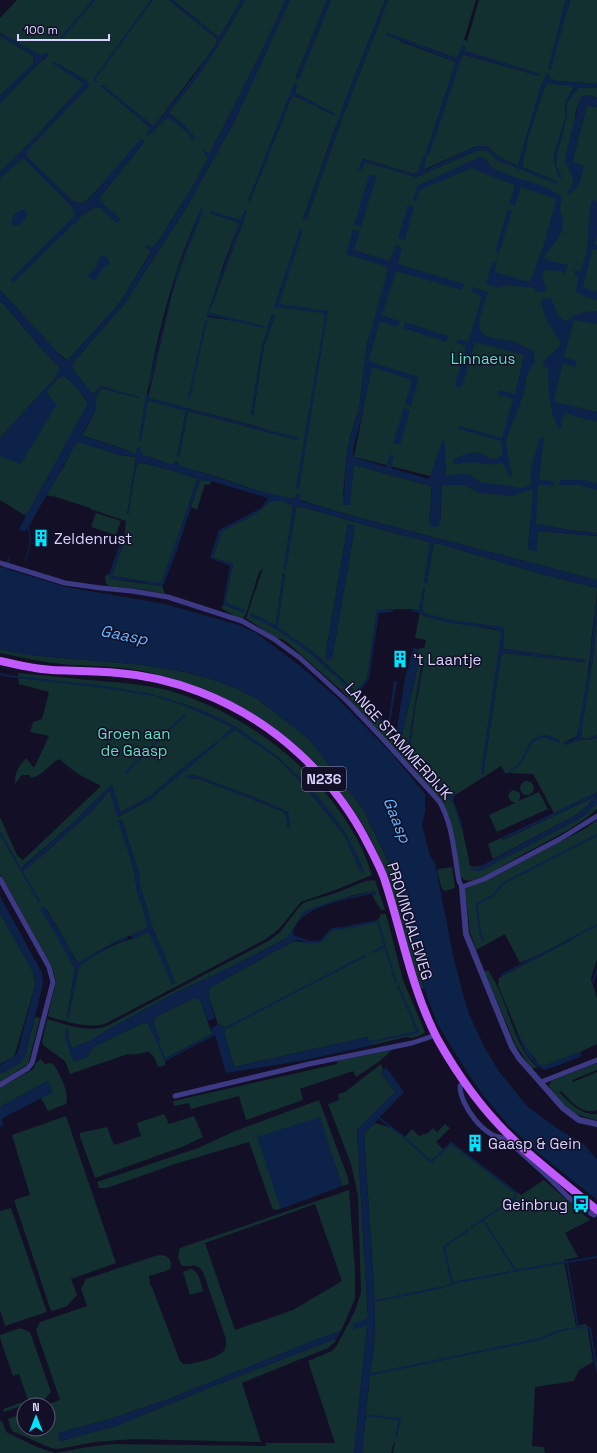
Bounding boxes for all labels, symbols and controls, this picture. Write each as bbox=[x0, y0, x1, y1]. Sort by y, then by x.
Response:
scale bar bbox=[18, 16, 109, 42]
text: 100 m bbox=[24, 22, 58, 38]
park label: Linnaeus bbox=[451, 349, 515, 368]
building icon: Zeldenrust bbox=[31, 528, 51, 548]
place label: Zeldenrust bbox=[54, 529, 132, 548]
water label: Gaasp bbox=[99, 620, 150, 650]
building icon: 't Laantje bbox=[390, 649, 410, 669]
place label: 't Laantje bbox=[413, 650, 482, 669]
street label: LANGE STAMMERDIJK bbox=[341, 678, 457, 804]
park label: Groen aan de Gaasp bbox=[98, 724, 170, 760]
road number: N236 bbox=[302, 767, 346, 791]
water label: Gaasp bbox=[378, 794, 416, 847]
street label: PROVINCIALEWEG bbox=[383, 860, 437, 982]
building icon: Gaasp & Gein bbox=[465, 1133, 485, 1153]
place label: Gaasp & Gein bbox=[488, 1134, 581, 1153]
bus stop icon: Geinbrug bbox=[571, 1194, 591, 1214]
place label: Geinbrug bbox=[502, 1195, 568, 1214]
north arrow bbox=[16, 1397, 56, 1437]
text: N bbox=[32, 1400, 40, 1414]

